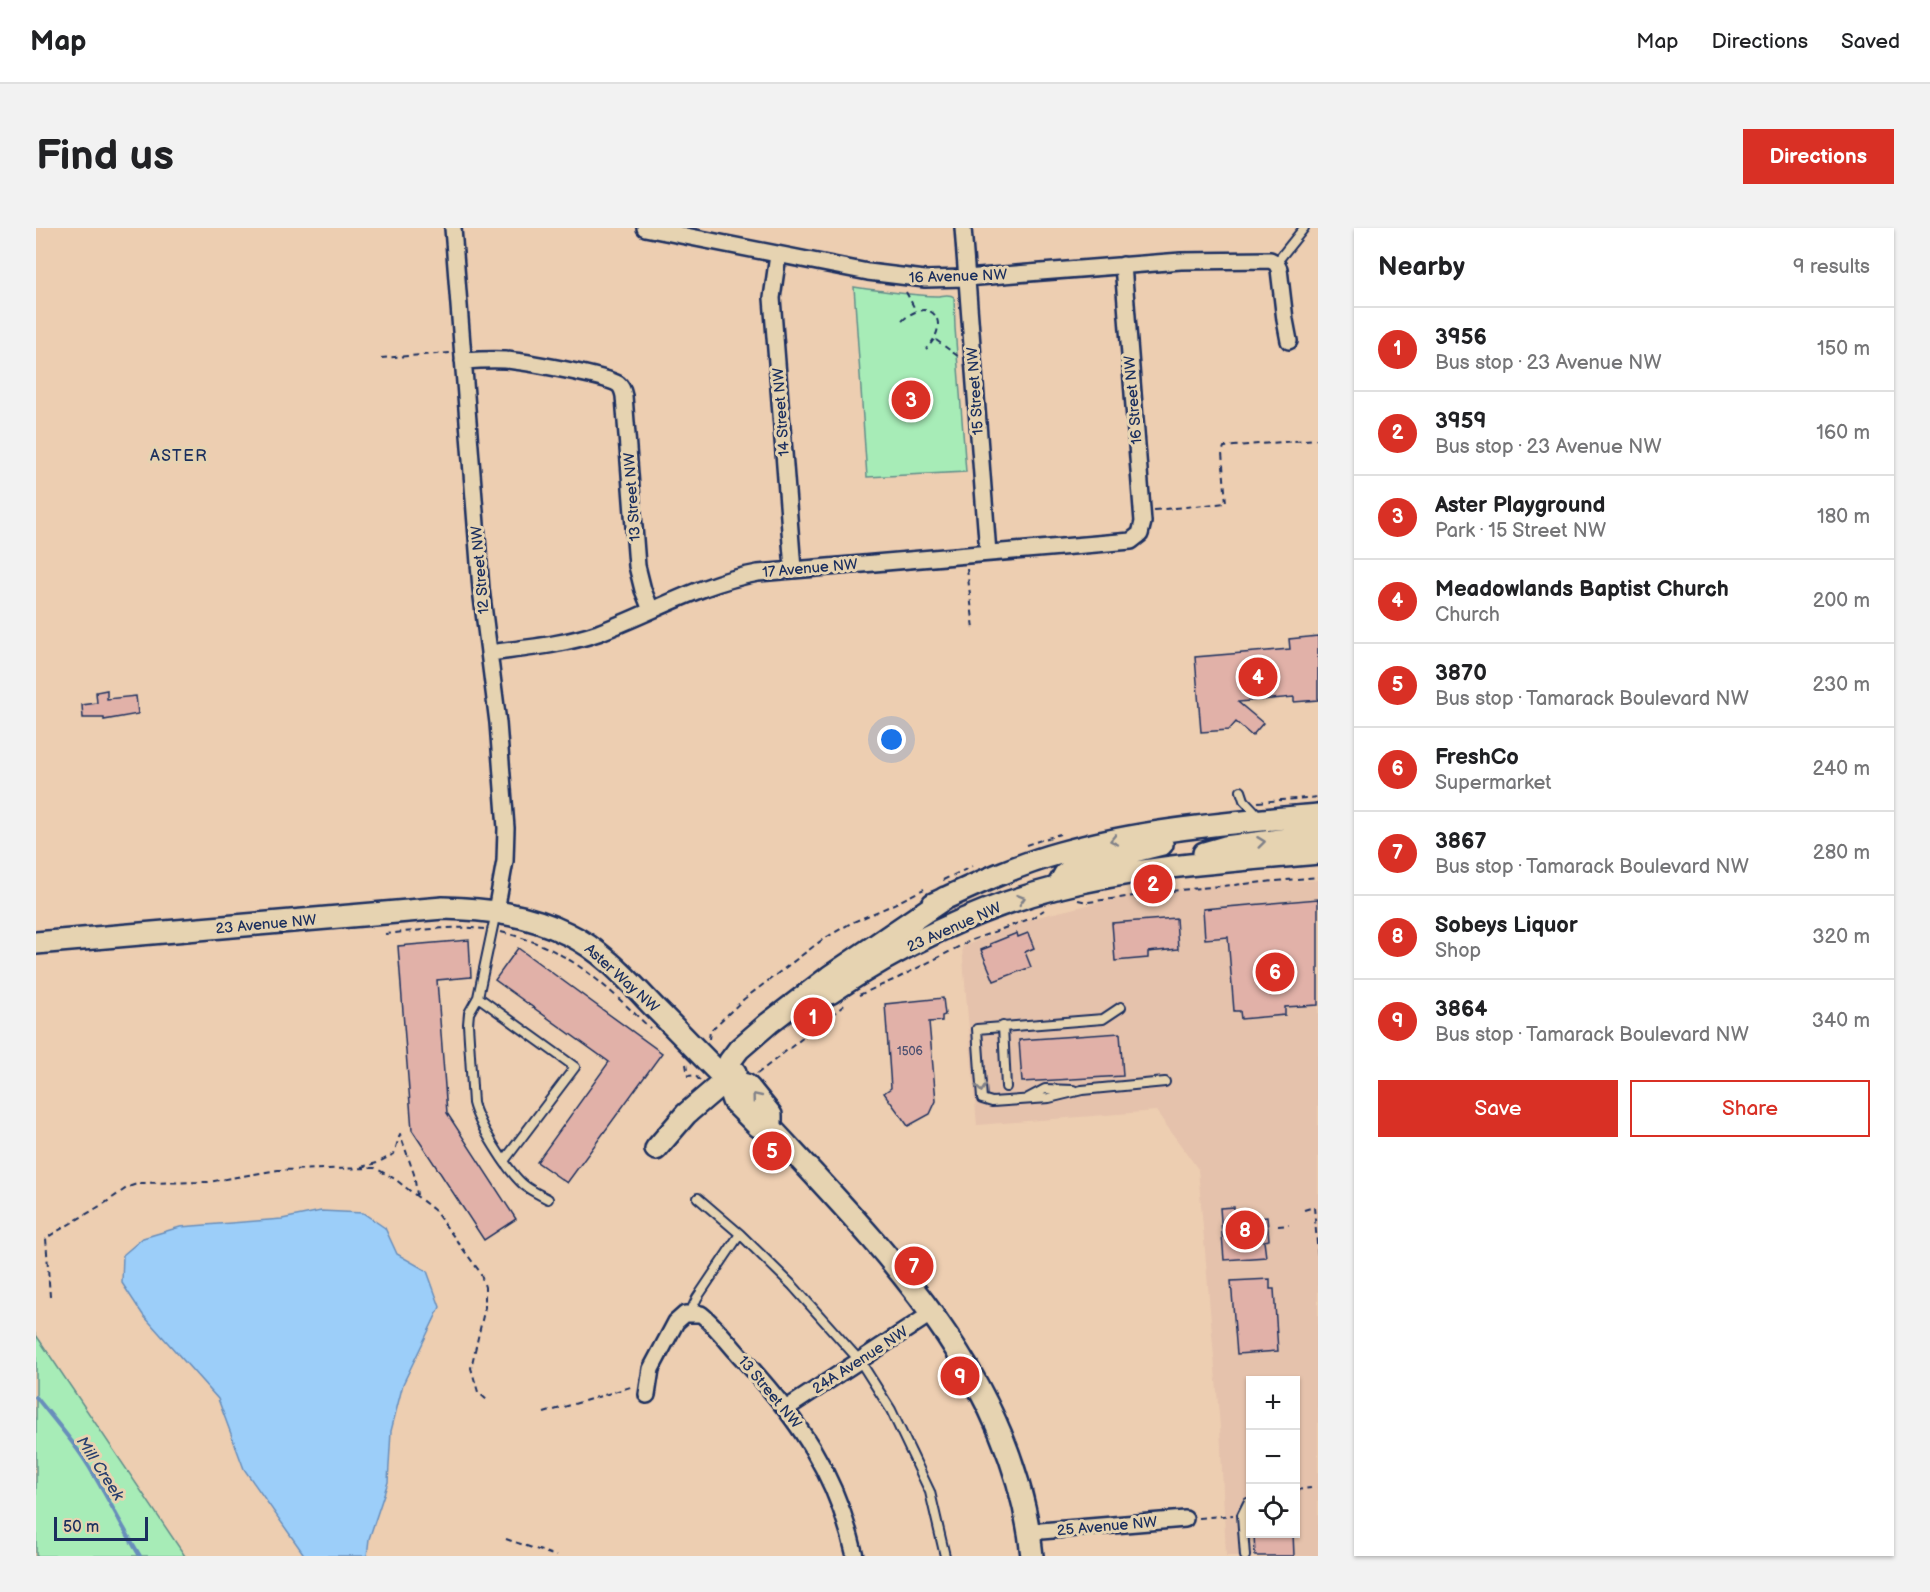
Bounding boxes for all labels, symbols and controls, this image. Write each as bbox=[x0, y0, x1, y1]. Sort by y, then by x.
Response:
text: Map bbox=[30, 25, 86, 58]
text: Map bbox=[1636, 29, 1679, 54]
text: Directions bbox=[1712, 29, 1808, 54]
text: Saved bbox=[1841, 29, 1900, 54]
button: Directions bbox=[1743, 129, 1894, 184]
text: Find us bbox=[36, 131, 174, 182]
text: Nearby bbox=[1378, 252, 1465, 283]
text: 9 results bbox=[1793, 255, 1870, 279]
street label: 16 Avenue NW bbox=[908, 265, 1008, 288]
text: 3956 bbox=[1435, 324, 1487, 351]
text: 1 bbox=[1393, 337, 1402, 361]
text: 150 m bbox=[1817, 337, 1870, 361]
street label: 15 Street NW bbox=[963, 346, 988, 436]
text: Bus stop · 23 Avenue NW bbox=[1435, 351, 1662, 375]
street label: 16 Street NW bbox=[1120, 354, 1147, 445]
street label: 14 Street NW bbox=[769, 367, 794, 457]
pin: 3 bbox=[892, 378, 930, 423]
text: 3959 bbox=[1435, 408, 1486, 435]
text: 2 bbox=[1392, 421, 1403, 445]
text: 160 m bbox=[1816, 421, 1870, 445]
text: Bus stop · 23 Avenue NW bbox=[1435, 435, 1662, 459]
district label: ASTER bbox=[150, 447, 208, 466]
street label: 13 Street NW bbox=[620, 452, 645, 542]
text: Aster Playground bbox=[1435, 492, 1605, 519]
text: 3 bbox=[1392, 505, 1403, 529]
text: 180 m bbox=[1817, 505, 1870, 529]
text: Park · 15 Street NW bbox=[1435, 519, 1606, 543]
street label: 12 Street NW bbox=[467, 525, 494, 615]
street label: 17 Avenue NW bbox=[761, 555, 859, 582]
text: Meadowlands Baptist Church bbox=[1435, 576, 1729, 603]
text: 4 bbox=[1392, 589, 1403, 613]
text: 200 m bbox=[1813, 589, 1870, 613]
text: Church bbox=[1435, 603, 1500, 627]
pin: 4 bbox=[1238, 654, 1278, 700]
text: 3870 bbox=[1435, 660, 1487, 687]
text: 5 bbox=[1392, 673, 1403, 697]
text: 230 m bbox=[1813, 673, 1870, 697]
text: Bus stop · Tamarack Boulevard NW bbox=[1435, 687, 1749, 711]
your location bbox=[877, 725, 906, 754]
text: FreshCo bbox=[1435, 744, 1519, 771]
text: 6 bbox=[1391, 757, 1404, 781]
text: 240 m bbox=[1813, 757, 1870, 781]
text: Supermarket bbox=[1435, 771, 1551, 795]
text: 3867 bbox=[1435, 828, 1487, 855]
one-way arrow bbox=[1109, 833, 1119, 846]
one-way arrow bbox=[1257, 836, 1266, 849]
text: 7 bbox=[1392, 841, 1403, 865]
text: 280 m bbox=[1813, 841, 1870, 865]
text: Bus stop · Tamarack Boulevard NW bbox=[1435, 855, 1749, 879]
pin: 2 bbox=[1134, 862, 1172, 906]
one-way arrow bbox=[1015, 893, 1026, 906]
street label: 23 Avenue NW bbox=[904, 898, 1005, 957]
street label: 23 Avenue NW bbox=[215, 911, 318, 938]
text: Sobeys Liquor bbox=[1435, 912, 1578, 939]
text: 8 bbox=[1391, 925, 1404, 949]
text: 320 m bbox=[1812, 925, 1870, 949]
text: Shop bbox=[1435, 939, 1481, 963]
street label: Aster Way NW bbox=[580, 940, 663, 1017]
pin: 6 bbox=[1256, 950, 1294, 994]
pin: 1 bbox=[794, 994, 832, 1040]
text: 3864 bbox=[1435, 996, 1487, 1023]
text: 9 bbox=[1392, 1009, 1403, 1033]
text: 340 m bbox=[1812, 1009, 1870, 1033]
text: Bus stop · Tamarack Boulevard NW bbox=[1435, 1023, 1749, 1047]
house number: 1506 bbox=[897, 1044, 923, 1059]
button: Save bbox=[1378, 1080, 1618, 1137]
button: Share bbox=[1630, 1080, 1870, 1137]
one-way arrow bbox=[974, 1083, 987, 1092]
one-way arrow bbox=[753, 1093, 764, 1104]
pin: 5 bbox=[752, 1128, 792, 1174]
pin: 8 bbox=[1226, 1208, 1264, 1252]
pin: 7 bbox=[894, 1244, 934, 1288]
street label: 24A Avenue NW bbox=[809, 1322, 912, 1398]
street label: 13 Street NW bbox=[734, 1352, 806, 1433]
pin: 9 bbox=[940, 1354, 980, 1398]
map controls bbox=[1246, 1376, 1300, 1538]
button: + bbox=[1246, 1376, 1300, 1430]
button: − bbox=[1246, 1430, 1300, 1484]
water label: Mill Creek bbox=[72, 1433, 128, 1505]
button: locate bbox=[1246, 1484, 1300, 1538]
street label: 25 Avenue NW bbox=[1056, 1513, 1158, 1540]
scale bar bbox=[54, 1514, 148, 1542]
text: 50 m bbox=[63, 1518, 99, 1537]

